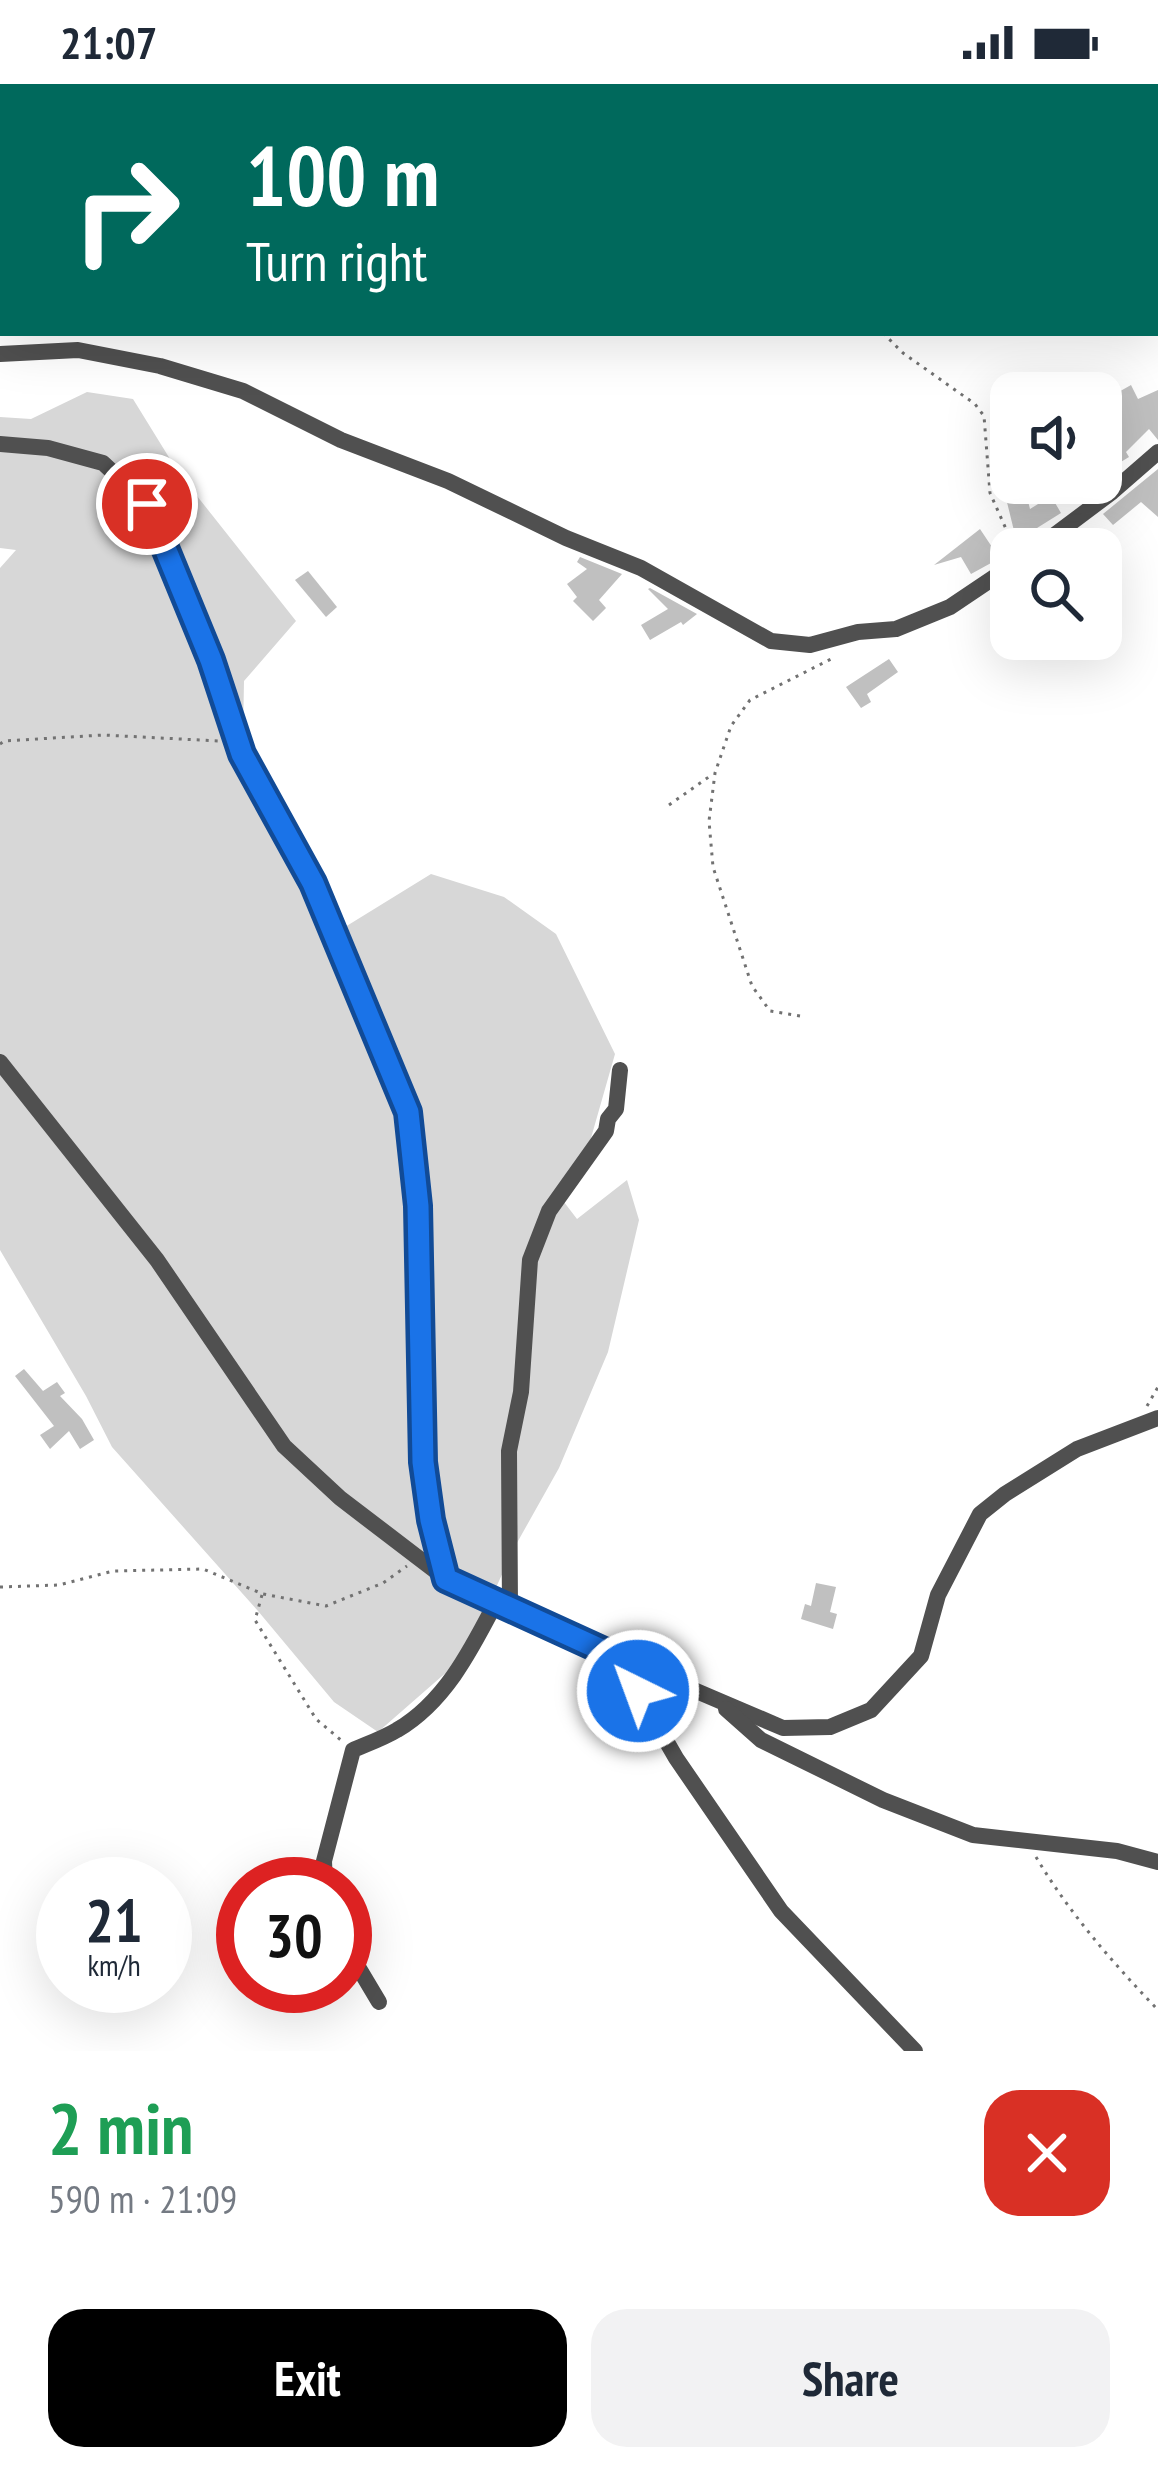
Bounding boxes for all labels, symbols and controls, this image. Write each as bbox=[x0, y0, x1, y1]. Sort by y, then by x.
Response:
text: 21:07 bbox=[60, 13, 157, 71]
text: 100 m bbox=[246, 120, 439, 229]
icon: right bbox=[48, 132, 204, 288]
text: Turn right bbox=[246, 226, 427, 296]
map controls bbox=[990, 372, 1122, 660]
button: sound bbox=[990, 372, 1122, 504]
pin bbox=[96, 453, 198, 555]
icon: arrive bbox=[114, 471, 180, 537]
button: search bbox=[990, 528, 1122, 660]
position arrow bbox=[575, 1628, 701, 1754]
speed limit sign: 30 bbox=[216, 1857, 372, 2013]
text: 21 bbox=[85, 1881, 143, 1959]
text: km/h bbox=[87, 1945, 141, 1984]
text: 2 min bbox=[48, 2081, 193, 2174]
button: close bbox=[984, 2090, 1110, 2216]
text: 590 m · 21:09 bbox=[48, 2173, 237, 2224]
button: Exit bbox=[48, 2309, 567, 2447]
button: Share bbox=[591, 2309, 1110, 2447]

